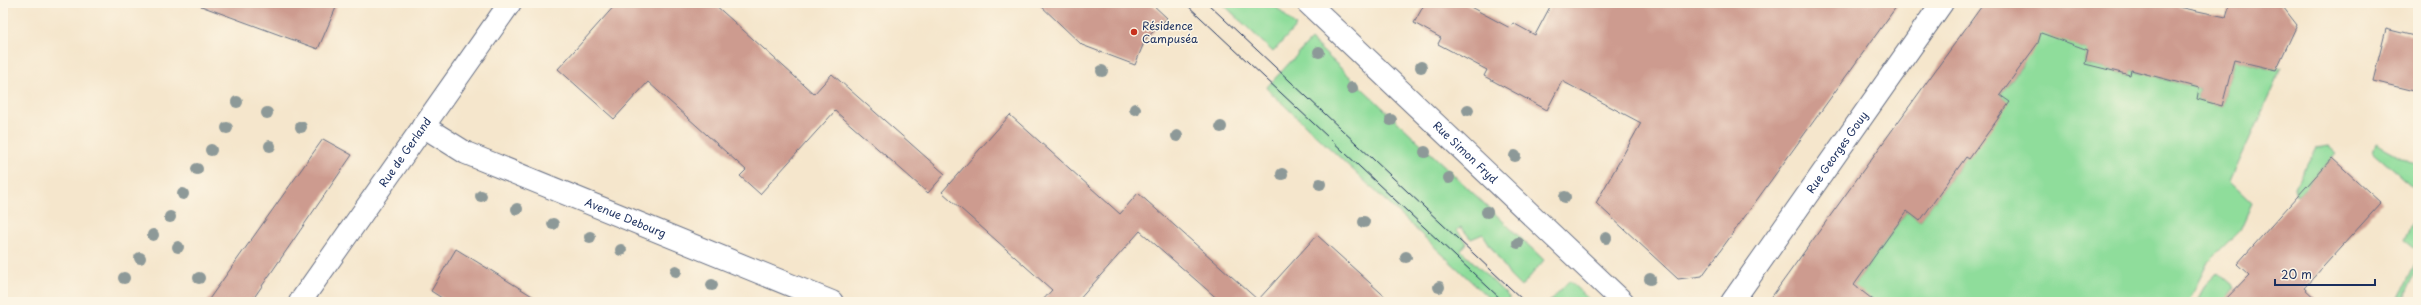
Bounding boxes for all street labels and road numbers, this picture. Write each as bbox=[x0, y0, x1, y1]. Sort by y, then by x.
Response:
street label: Rue Georges Gouy bbox=[1802, 107, 1872, 197]
street label: Rue de Gerland bbox=[374, 114, 435, 190]
street label: Rue Simon Fryd bbox=[1430, 117, 1502, 187]
street label: Avenue Debourg bbox=[583, 193, 669, 242]

